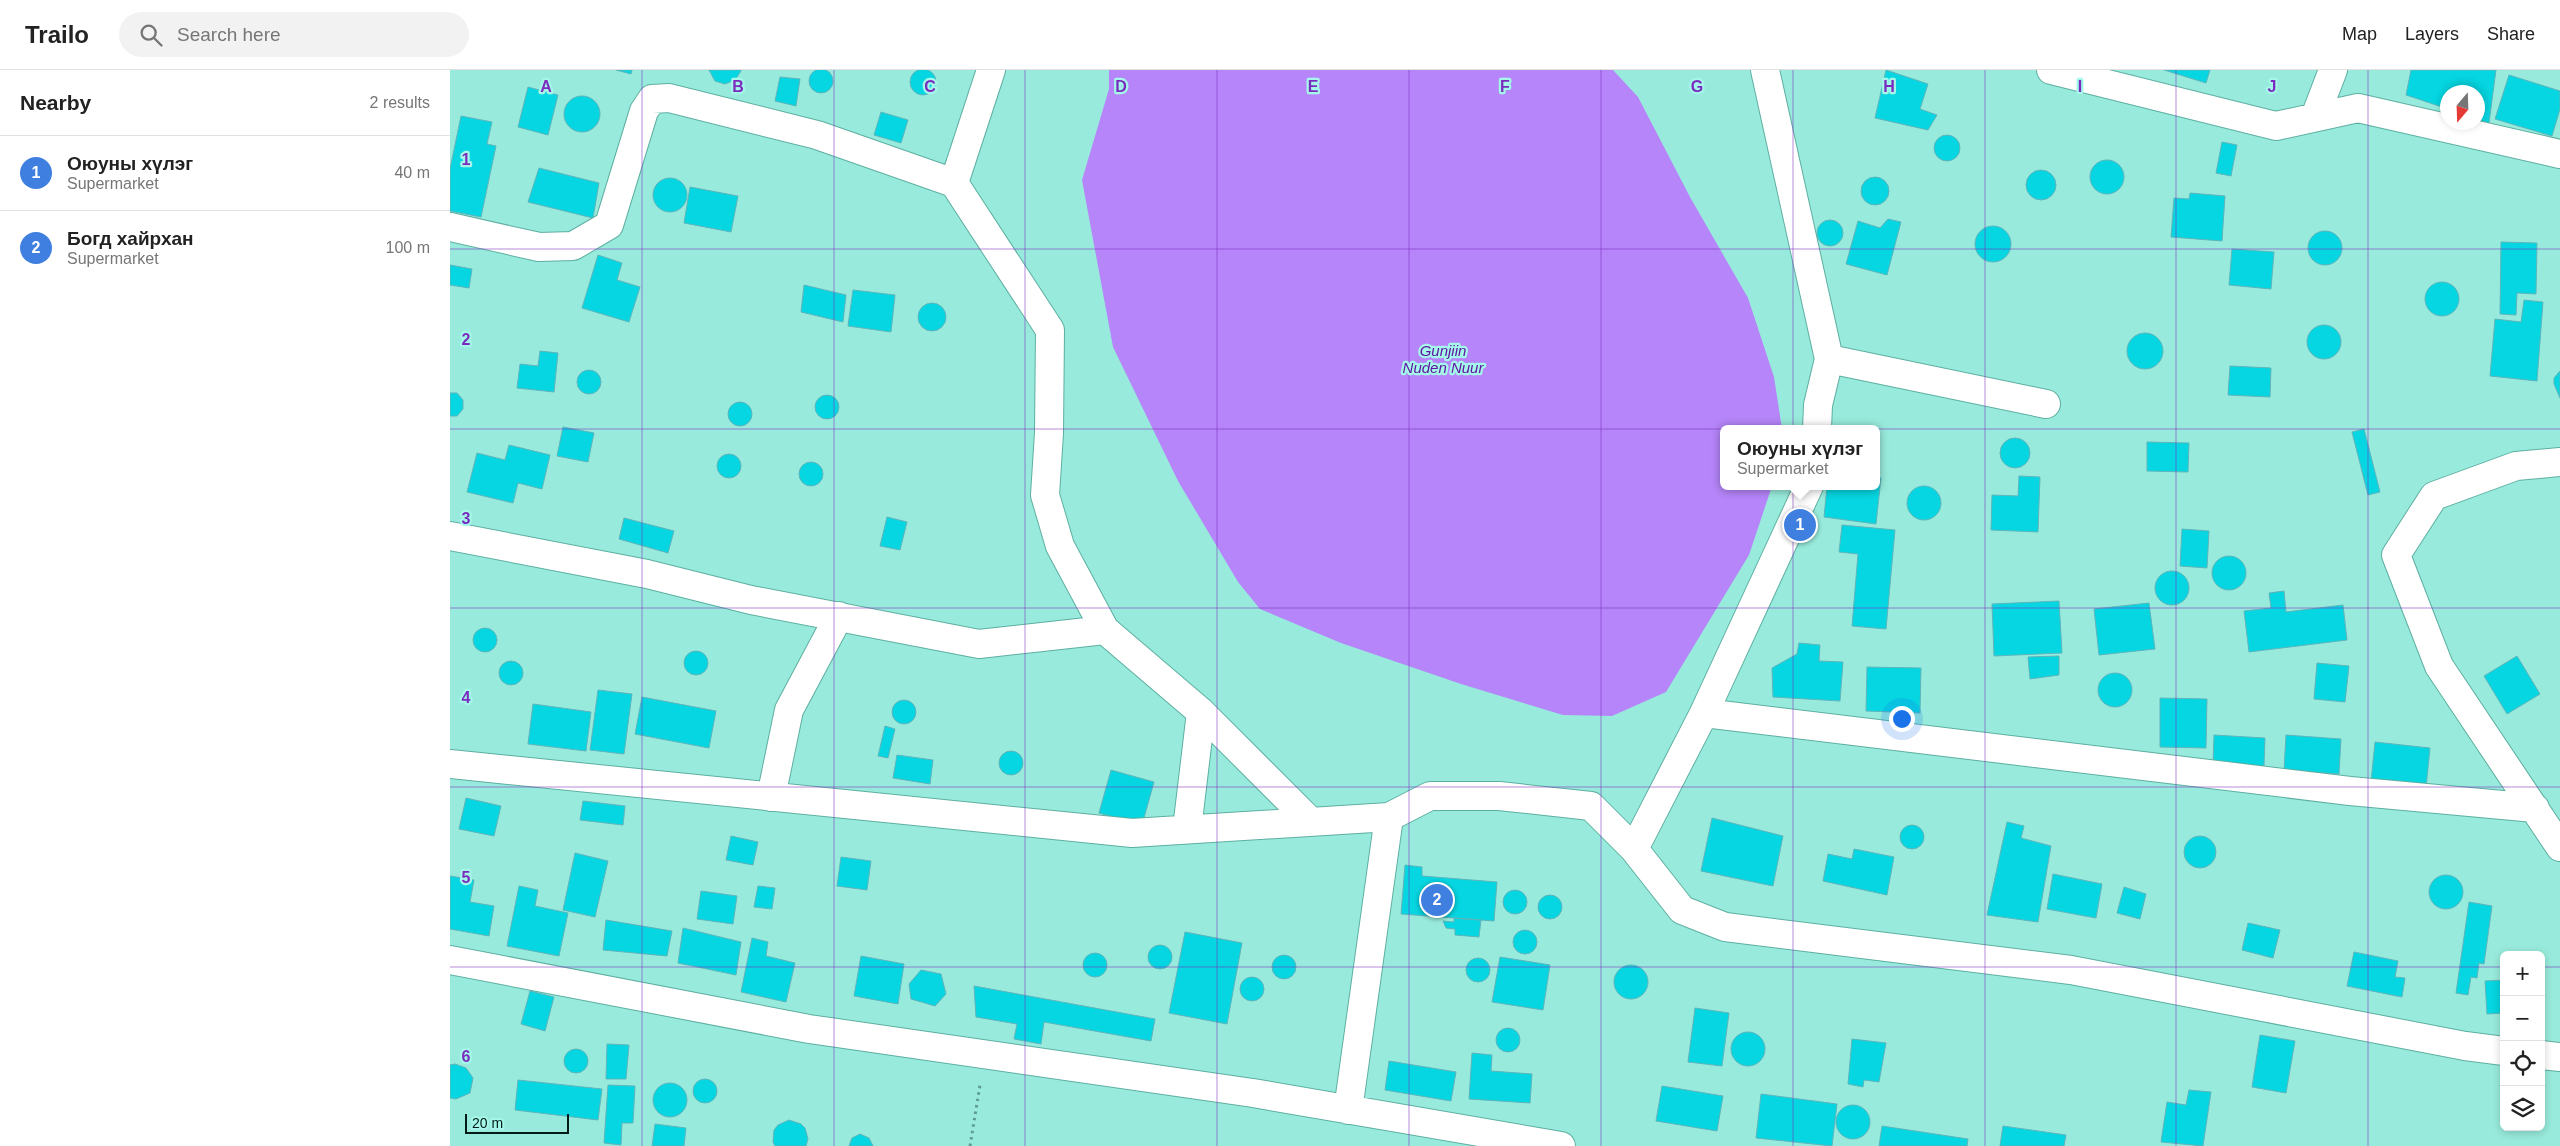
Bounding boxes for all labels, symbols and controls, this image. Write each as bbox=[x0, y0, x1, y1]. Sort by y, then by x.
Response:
search box bbox=[119, 12, 469, 57]
text: Trailo bbox=[25, 21, 89, 48]
icon: search bbox=[137, 21, 165, 49]
text: Search here bbox=[177, 24, 281, 45]
text: Map bbox=[2342, 24, 2377, 44]
text: Layers bbox=[2405, 24, 2459, 44]
text: Share bbox=[2487, 24, 2535, 44]
text: A bbox=[540, 78, 552, 95]
text: B bbox=[732, 78, 744, 95]
text: C bbox=[924, 78, 936, 95]
text: D bbox=[1115, 78, 1127, 95]
text: E bbox=[1308, 78, 1319, 95]
text: F bbox=[1500, 78, 1510, 95]
text: G bbox=[1691, 78, 1703, 95]
text: H bbox=[1883, 78, 1895, 95]
text: I bbox=[2078, 78, 2082, 95]
text: J bbox=[2268, 78, 2276, 95]
north arrow bbox=[2440, 85, 2485, 130]
text: Nearby bbox=[20, 91, 91, 114]
text: 2 results bbox=[370, 94, 430, 111]
text: 1 bbox=[462, 151, 471, 168]
text: Оюуны хүлэг bbox=[67, 153, 193, 174]
text: 1 bbox=[32, 164, 40, 181]
text: 40 m bbox=[394, 164, 430, 181]
text: Supermarket bbox=[67, 175, 159, 192]
text: Богд хайрхан bbox=[67, 228, 194, 249]
text: 2 bbox=[32, 239, 40, 256]
text: 100 m bbox=[386, 239, 430, 256]
text: Supermarket bbox=[67, 250, 159, 267]
text: 2 bbox=[462, 331, 471, 348]
water label: Gunjiin Nuden Nuur bbox=[1403, 342, 1484, 376]
popup bbox=[1720, 425, 1880, 490]
text: Оюуны хүлэг bbox=[1737, 438, 1863, 459]
text: Supermarket bbox=[1737, 460, 1829, 477]
pin: 1 bbox=[1784, 506, 1816, 544]
text: 3 bbox=[462, 510, 471, 527]
text: 4 bbox=[462, 689, 471, 706]
your location bbox=[1889, 706, 1915, 732]
text: 5 bbox=[462, 869, 471, 886]
pin: 2 bbox=[1421, 881, 1453, 919]
map controls bbox=[2500, 951, 2545, 1131]
button: + bbox=[2500, 951, 2545, 996]
button: − bbox=[2500, 996, 2545, 1041]
button: locate bbox=[2500, 1041, 2545, 1086]
text: 6 bbox=[462, 1048, 471, 1065]
button: layers bbox=[2500, 1086, 2545, 1131]
scale bar bbox=[465, 1111, 569, 1134]
text: 20 m bbox=[472, 1115, 503, 1131]

